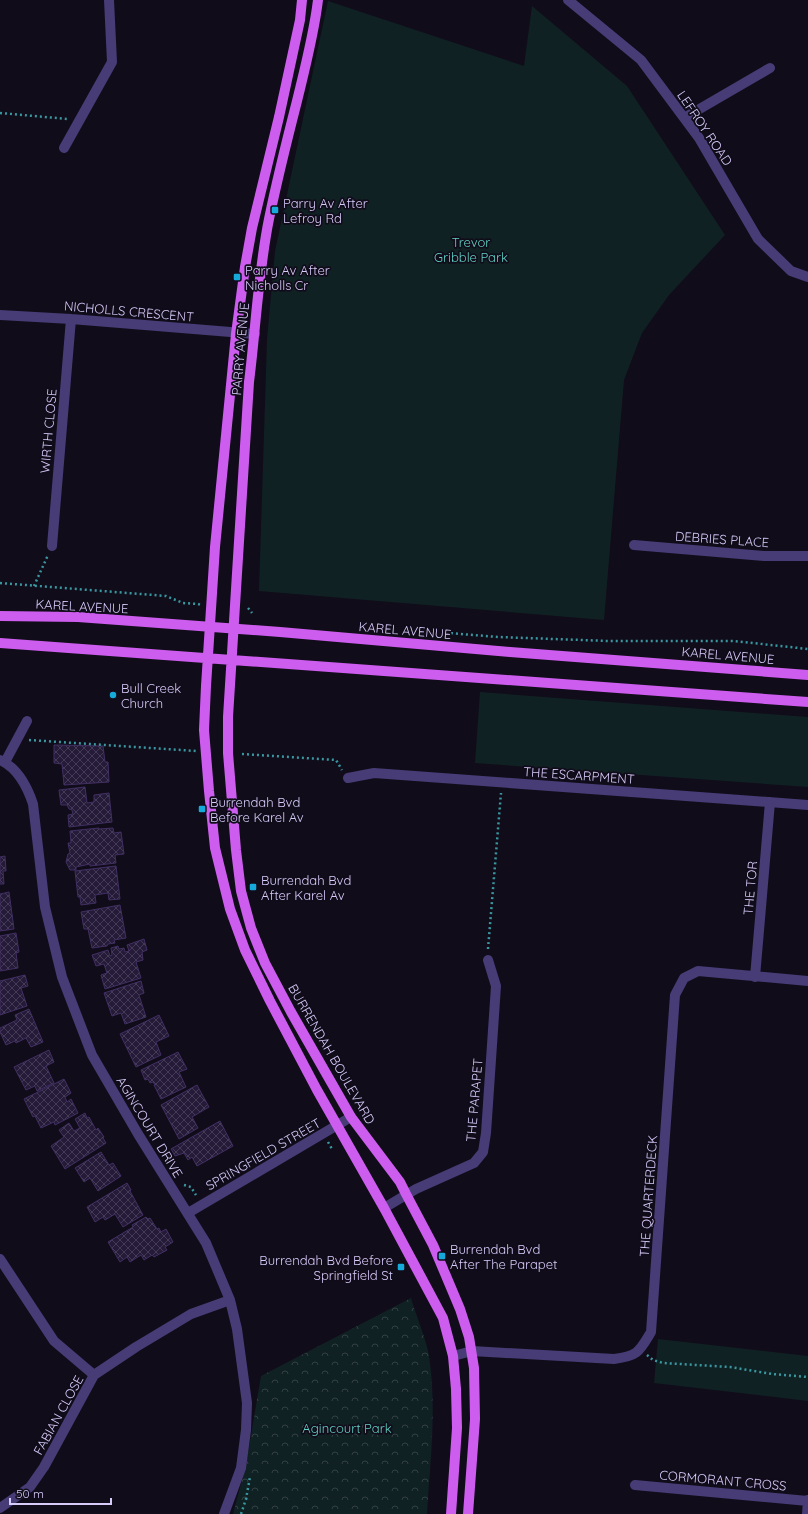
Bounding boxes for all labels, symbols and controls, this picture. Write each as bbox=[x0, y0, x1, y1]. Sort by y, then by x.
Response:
street label: LEFROY ROAD bbox=[674, 88, 736, 168]
place label: Parry Av After Lefroy Rd bbox=[283, 195, 368, 226]
marker: Parry Av After Lefroy Rd bbox=[270, 205, 280, 215]
park label: Trevor Gribble Park bbox=[434, 234, 508, 265]
place label: Parry Av After Nicholls Cr bbox=[245, 262, 330, 293]
marker: Parry Av After Nicholls Cr bbox=[232, 272, 242, 282]
street label: NICHOLLS CRESCENT bbox=[63, 297, 195, 325]
street label: PARRY AVENUE bbox=[228, 302, 252, 396]
street label: WIRTH CLOSE bbox=[36, 388, 60, 474]
street label: DEBRIES PLACE bbox=[674, 528, 770, 550]
street label: KAREL AVENUE bbox=[35, 596, 129, 616]
street label: KAREL AVENUE bbox=[358, 618, 452, 642]
street label: KAREL AVENUE bbox=[681, 643, 775, 667]
place label: Bull Creek Church bbox=[121, 680, 181, 711]
marker: Bull Creek Church bbox=[108, 690, 118, 700]
street label: THE ESCARPMENT bbox=[523, 763, 635, 787]
place label: Burrendah Bvd Before Karel Av bbox=[210, 794, 304, 825]
marker: Burrendah Bvd Before Karel Av bbox=[197, 804, 207, 814]
street label: THE TOR bbox=[740, 860, 760, 916]
place label: Burrendah Bvd After Karel Av bbox=[261, 872, 351, 903]
marker: Burrendah Bvd After Karel Av bbox=[248, 882, 258, 892]
street label: BURRENDAH BOULEVARD bbox=[285, 981, 379, 1127]
street label: THE PARAPET bbox=[462, 1057, 486, 1142]
street label: AGINCOURT DRIVE bbox=[114, 1074, 186, 1180]
street label: SPRINGFIELD STREET bbox=[203, 1115, 323, 1193]
street label: THE QUARTERDECK bbox=[636, 1134, 660, 1258]
place label: Burrendah Bvd After The Parapet bbox=[450, 1241, 557, 1272]
marker: Burrendah Bvd After The Parapet bbox=[437, 1251, 447, 1261]
place label: Burrendah Bvd Before Springfield St bbox=[259, 1252, 393, 1283]
marker: Burrendah Bvd Before Springfield St bbox=[396, 1262, 406, 1272]
street label: FABIAN CLOSE bbox=[30, 1372, 86, 1458]
park label: Agincourt Park bbox=[302, 1420, 392, 1436]
street label: CORMORANT CROSS bbox=[659, 1466, 787, 1494]
scale bar bbox=[10, 1480, 111, 1506]
text: 50 m bbox=[16, 1486, 44, 1501]

